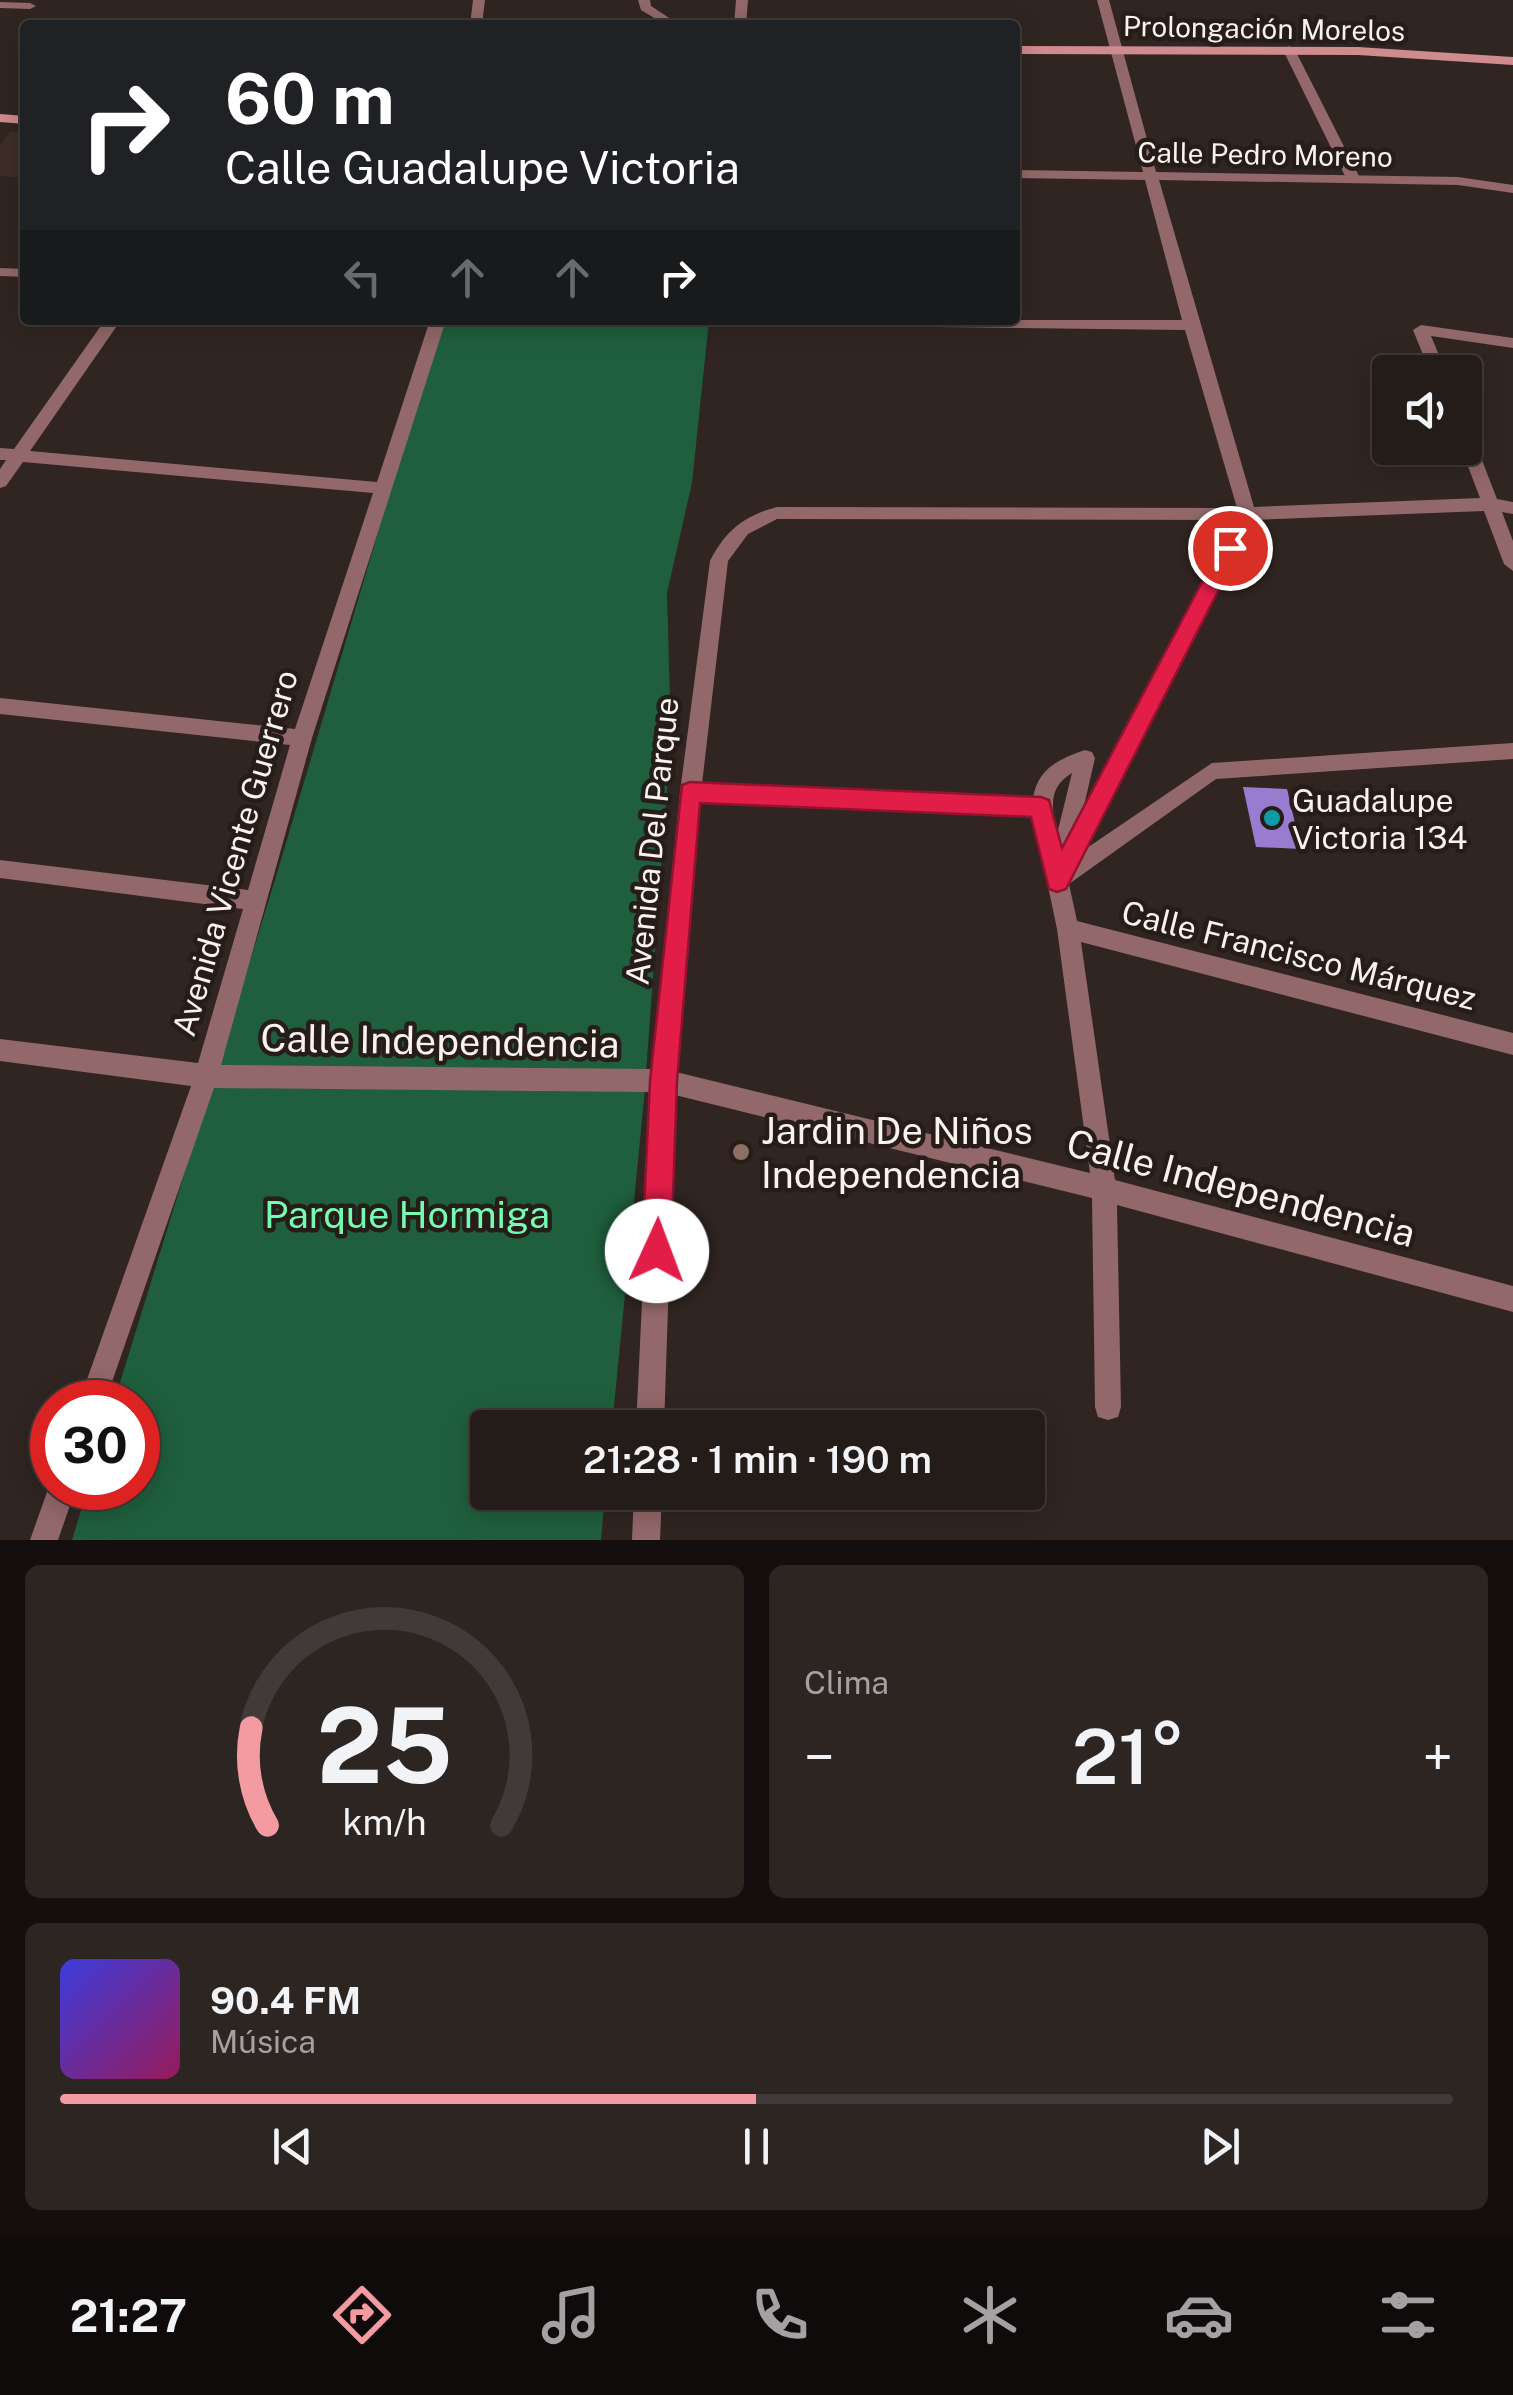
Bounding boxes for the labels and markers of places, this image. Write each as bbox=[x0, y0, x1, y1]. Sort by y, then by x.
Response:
pin bbox=[1188, 506, 1273, 591]
place label: Guadalupe Victoria 134 bbox=[1292, 782, 1467, 856]
marker: Guadalupe Victoria 134 bbox=[1261, 807, 1283, 829]
place label: Jardin De Niños Independencia bbox=[761, 1108, 1033, 1197]
marker: Jardin De Niños Independencia bbox=[730, 1141, 752, 1163]

